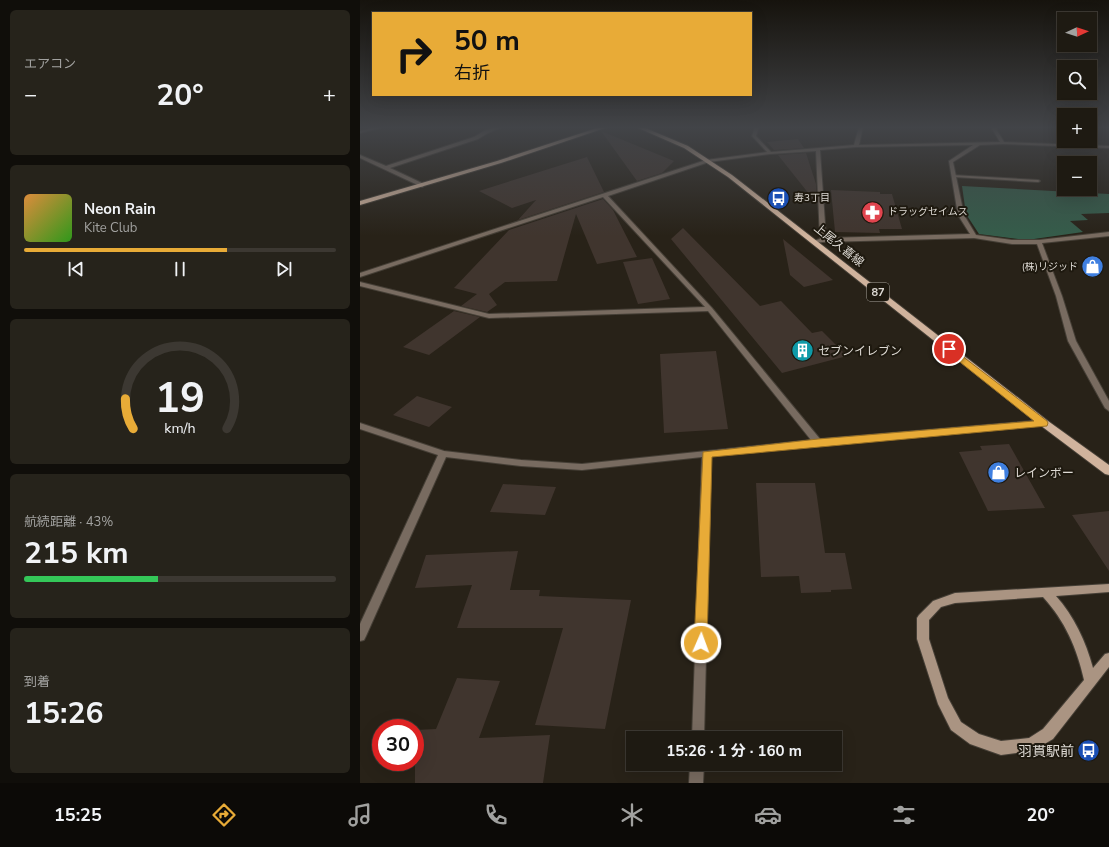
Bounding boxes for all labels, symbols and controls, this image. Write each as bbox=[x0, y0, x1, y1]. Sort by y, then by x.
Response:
north arrow bbox=[1057, 12, 1097, 52]
map controls bbox=[1057, 12, 1097, 196]
text: 50 m bbox=[454, 22, 520, 60]
icon: right bbox=[388, 28, 440, 80]
text: エアコン bbox=[24, 55, 76, 73]
button: search bbox=[1057, 60, 1097, 100]
text: 右折 bbox=[454, 61, 490, 85]
text: 20° bbox=[156, 75, 204, 116]
text: − bbox=[24, 80, 37, 110]
text: + bbox=[323, 80, 336, 110]
button: + bbox=[1057, 108, 1097, 148]
button: − bbox=[1057, 156, 1097, 196]
bus stop icon: 寿3丁目 bbox=[765, 185, 791, 211]
place label: 寿3丁目 bbox=[794, 191, 830, 205]
text: Neon Rain bbox=[84, 199, 156, 219]
pharmacy icon: ドラッグセイムス bbox=[859, 199, 885, 225]
place label: ドラッグセイムス bbox=[888, 205, 968, 219]
text: Kite Club bbox=[84, 219, 137, 237]
street label: 上尾久喜線 bbox=[811, 220, 867, 270]
shop icon: (株)リジッド bbox=[1080, 254, 1106, 280]
icon: previous bbox=[65, 258, 87, 280]
icon: pause bbox=[169, 258, 191, 280]
icon: next bbox=[273, 258, 295, 280]
place label: (株)リジッド bbox=[1022, 260, 1078, 274]
road number: 87 bbox=[867, 283, 889, 301]
pin bbox=[932, 332, 966, 366]
building icon: セブンイレブン bbox=[790, 338, 816, 364]
icon: arrive bbox=[938, 338, 960, 360]
place label: セブンイレブン bbox=[818, 343, 902, 359]
text: 19 bbox=[155, 370, 205, 427]
text: km/h bbox=[164, 419, 196, 438]
shop icon: レインボー bbox=[985, 460, 1011, 486]
place label: レインボー bbox=[1014, 465, 1074, 481]
text: 航続距離 · 43% bbox=[24, 513, 113, 531]
text: 215 km bbox=[24, 533, 129, 574]
position arrow bbox=[680, 622, 722, 664]
text: 到着 bbox=[24, 673, 50, 691]
text: 15:26 bbox=[24, 693, 103, 734]
speed limit sign: 30 bbox=[372, 719, 424, 771]
bus stop icon: 羽貫駅前 bbox=[1076, 738, 1102, 764]
text: 15:26 · 1 分 · 160 m bbox=[666, 741, 802, 761]
place label: 羽貫駅前 bbox=[1018, 742, 1074, 761]
icon: directions bbox=[210, 801, 238, 829]
icon: music bbox=[346, 801, 374, 829]
icon: phone bbox=[482, 801, 510, 829]
icon: climate bbox=[618, 801, 646, 829]
icon: car bbox=[754, 801, 782, 829]
icon: filters bbox=[890, 801, 918, 829]
text: 15:25 bbox=[54, 803, 102, 827]
text: 20° bbox=[1026, 803, 1055, 827]

